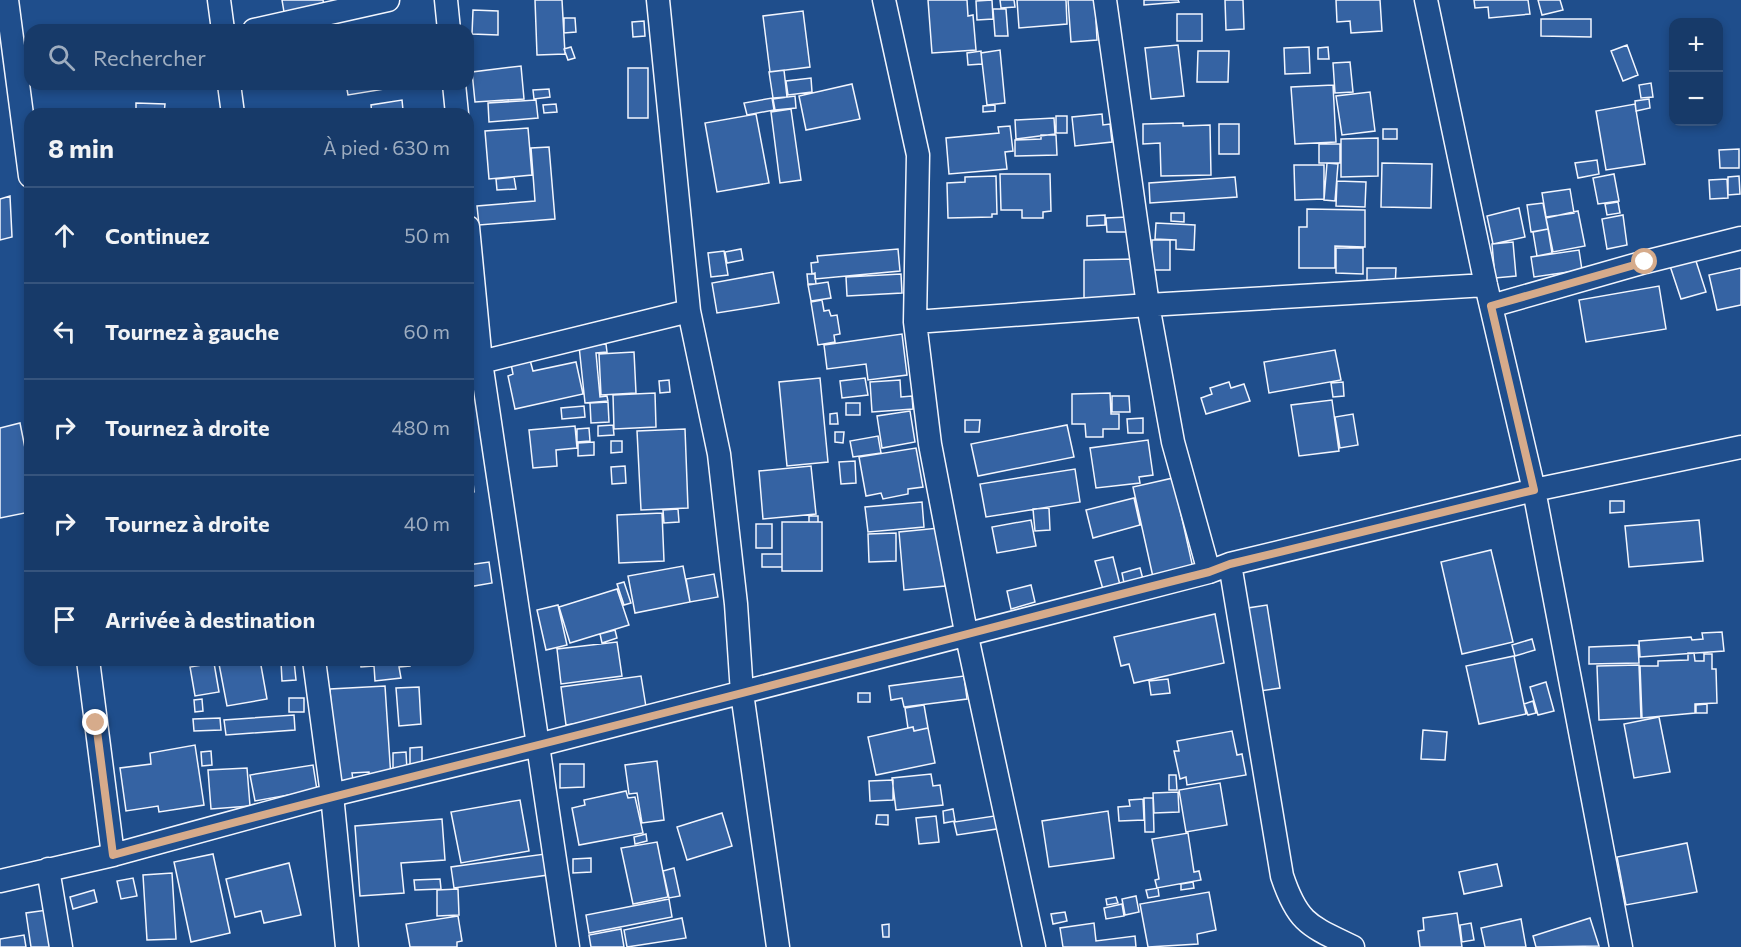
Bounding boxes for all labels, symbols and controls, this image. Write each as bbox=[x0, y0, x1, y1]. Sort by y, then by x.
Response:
map controls bbox=[1669, 18, 1723, 126]
button: + bbox=[1669, 18, 1723, 72]
search box bbox=[24, 24, 474, 90]
icon: search bbox=[45, 41, 78, 74]
text: Rechercher bbox=[93, 44, 206, 71]
button: − bbox=[1669, 72, 1723, 126]
text: 8 min bbox=[48, 132, 114, 163]
text: À pied · 630 m bbox=[323, 135, 450, 159]
icon: ahead bbox=[48, 219, 81, 252]
text: Continuez bbox=[105, 222, 210, 249]
text: 50 m bbox=[404, 223, 450, 247]
route start bbox=[1631, 248, 1657, 274]
icon: left bbox=[48, 315, 81, 348]
text: Tournez à gauche bbox=[105, 318, 279, 345]
text: 60 m bbox=[404, 319, 450, 343]
icon: right bbox=[48, 411, 81, 444]
text: Tournez à droite bbox=[105, 414, 270, 441]
text: 480 m bbox=[392, 415, 450, 439]
icon: right bbox=[48, 507, 81, 540]
text: Tournez à droite bbox=[105, 510, 270, 537]
text: 40 m bbox=[404, 511, 450, 535]
icon: arrive bbox=[48, 603, 81, 636]
text: Arrivée à destination bbox=[105, 606, 315, 633]
route end bbox=[82, 709, 108, 735]

